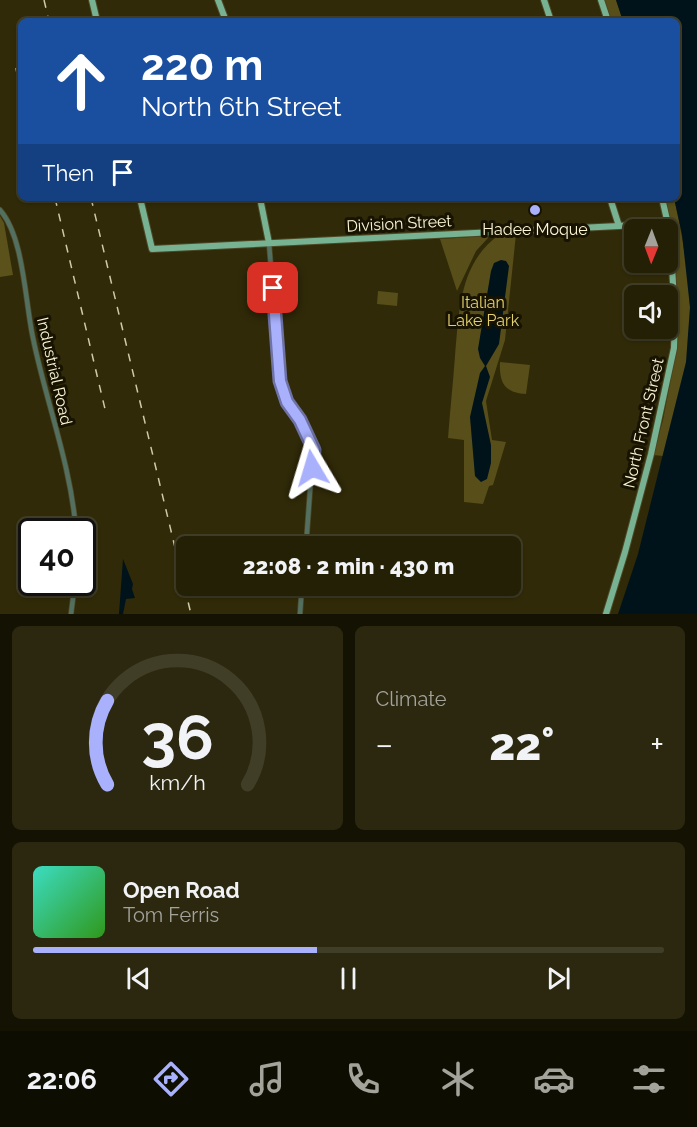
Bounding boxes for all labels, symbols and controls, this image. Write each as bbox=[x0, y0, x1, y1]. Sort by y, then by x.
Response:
text: 220 m bbox=[141, 41, 263, 90]
icon: ahead bbox=[42, 42, 120, 120]
text: North 6th Street bbox=[141, 91, 342, 122]
icon: arrive bbox=[106, 156, 139, 189]
text: Then bbox=[42, 160, 94, 186]
marker: Hadee Moque bbox=[528, 203, 542, 217]
street label: Division Street bbox=[346, 211, 453, 236]
north arrow bbox=[624, 219, 678, 273]
map controls bbox=[624, 219, 678, 339]
place label: Hadee Moque bbox=[482, 220, 588, 239]
pin bbox=[247, 262, 298, 313]
icon: arrive bbox=[256, 271, 289, 304]
button: sound bbox=[624, 285, 678, 339]
park label: Italian Lake Park bbox=[447, 293, 520, 330]
street label: Industrial Road bbox=[33, 315, 76, 427]
street label: North Front Street bbox=[619, 356, 668, 490]
position arrow bbox=[280, 436, 344, 500]
speed limit sign: 40 bbox=[18, 518, 96, 596]
text: 22:08 · 2 min · 430 m bbox=[243, 553, 454, 579]
text: Climate bbox=[376, 687, 447, 711]
text: 36 bbox=[141, 700, 214, 774]
text: 22° bbox=[489, 718, 554, 771]
text: − bbox=[376, 725, 393, 764]
text: + bbox=[650, 725, 664, 764]
text: km/h bbox=[149, 770, 206, 795]
text: Open Road bbox=[123, 877, 240, 903]
text: Tom Ferris bbox=[123, 903, 219, 927]
icon: previous bbox=[122, 962, 155, 995]
icon: pause bbox=[332, 962, 365, 995]
icon: next bbox=[542, 962, 575, 995]
icon: directions bbox=[150, 1058, 192, 1100]
icon: music bbox=[246, 1058, 288, 1100]
icon: phone bbox=[342, 1058, 384, 1100]
icon: climate bbox=[437, 1058, 479, 1100]
icon: car bbox=[533, 1058, 575, 1100]
icon: filters bbox=[628, 1058, 670, 1100]
text: 22:06 bbox=[27, 1064, 97, 1095]

